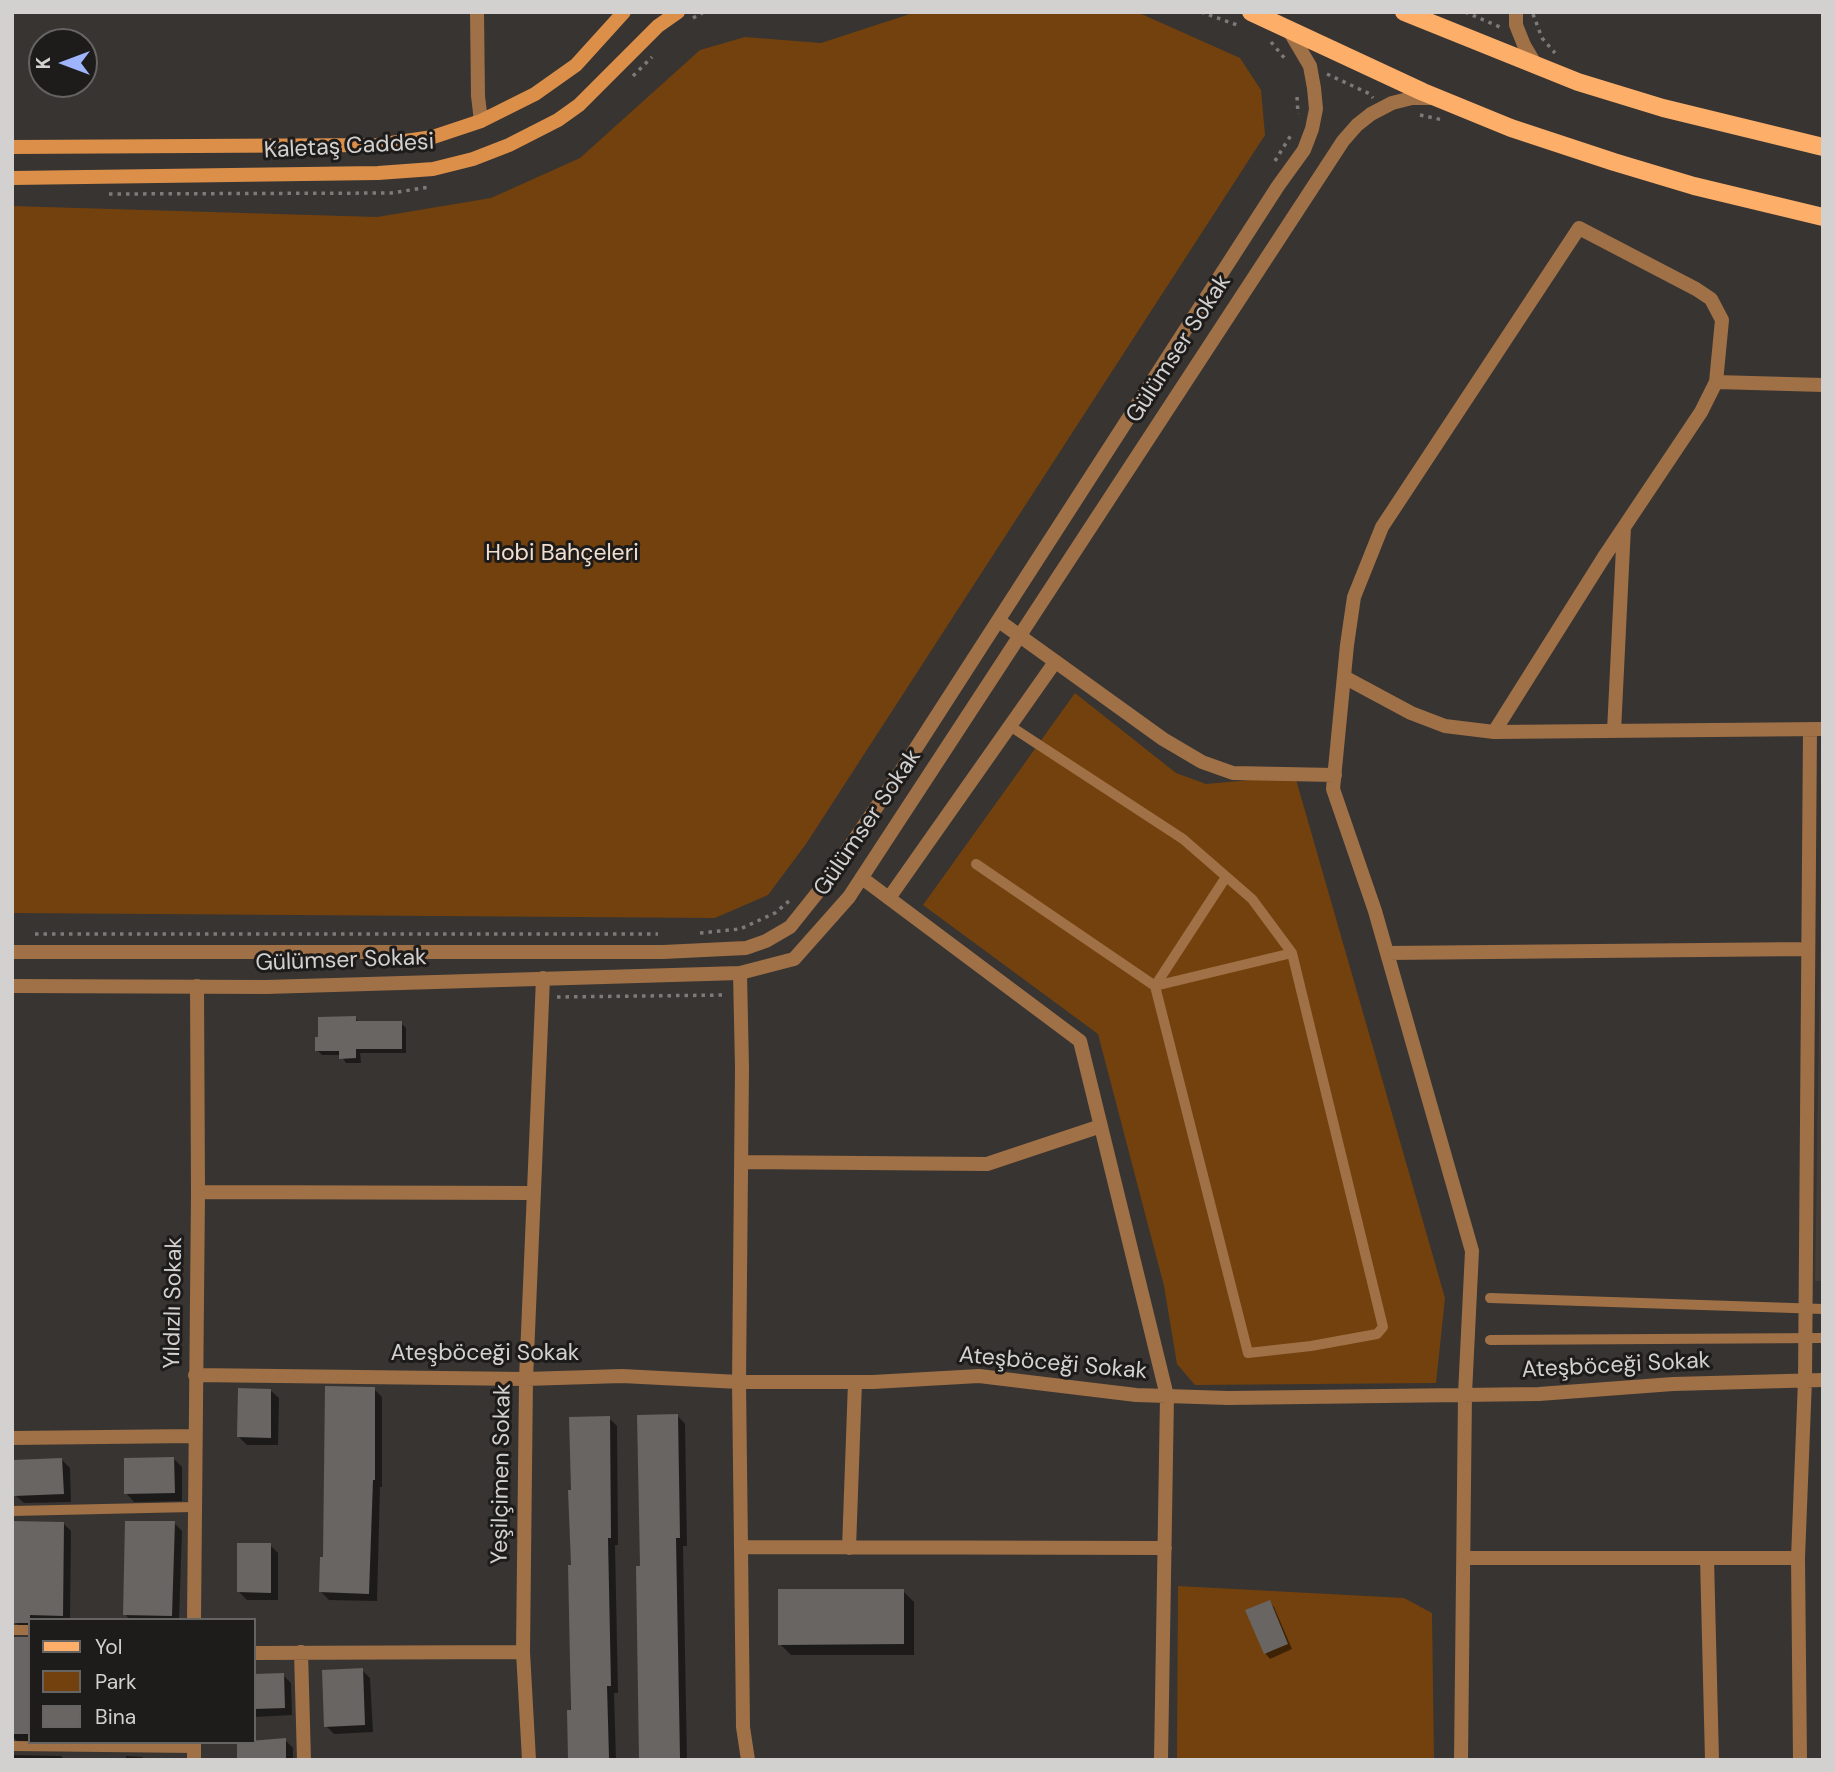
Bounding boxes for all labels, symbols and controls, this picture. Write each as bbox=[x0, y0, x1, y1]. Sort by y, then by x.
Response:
north arrow bbox=[28, 28, 98, 98]
text: K bbox=[31, 57, 56, 69]
street label: Kaletaş Caddesi bbox=[263, 129, 435, 165]
street label: Gülümser Sokak bbox=[1121, 270, 1237, 428]
park label: Hobi Bahçeleri bbox=[485, 540, 639, 568]
street label: Gülümser Sokak bbox=[809, 744, 927, 902]
street label: Gülümser Sokak bbox=[255, 944, 427, 978]
street label: Yıldızlı Sokak bbox=[159, 1237, 189, 1369]
street label: Ateşböceği Sokak bbox=[391, 1340, 579, 1368]
street label: Ateşböceği Sokak bbox=[958, 1342, 1148, 1386]
street label: Ateşböceği Sokak bbox=[1521, 1347, 1711, 1385]
street label: Yeşilçimen Sokak bbox=[487, 1383, 517, 1565]
legend bbox=[28, 1618, 256, 1744]
text: Yol bbox=[95, 1633, 123, 1661]
text: Park bbox=[95, 1668, 136, 1696]
text: Bina bbox=[95, 1703, 136, 1731]

